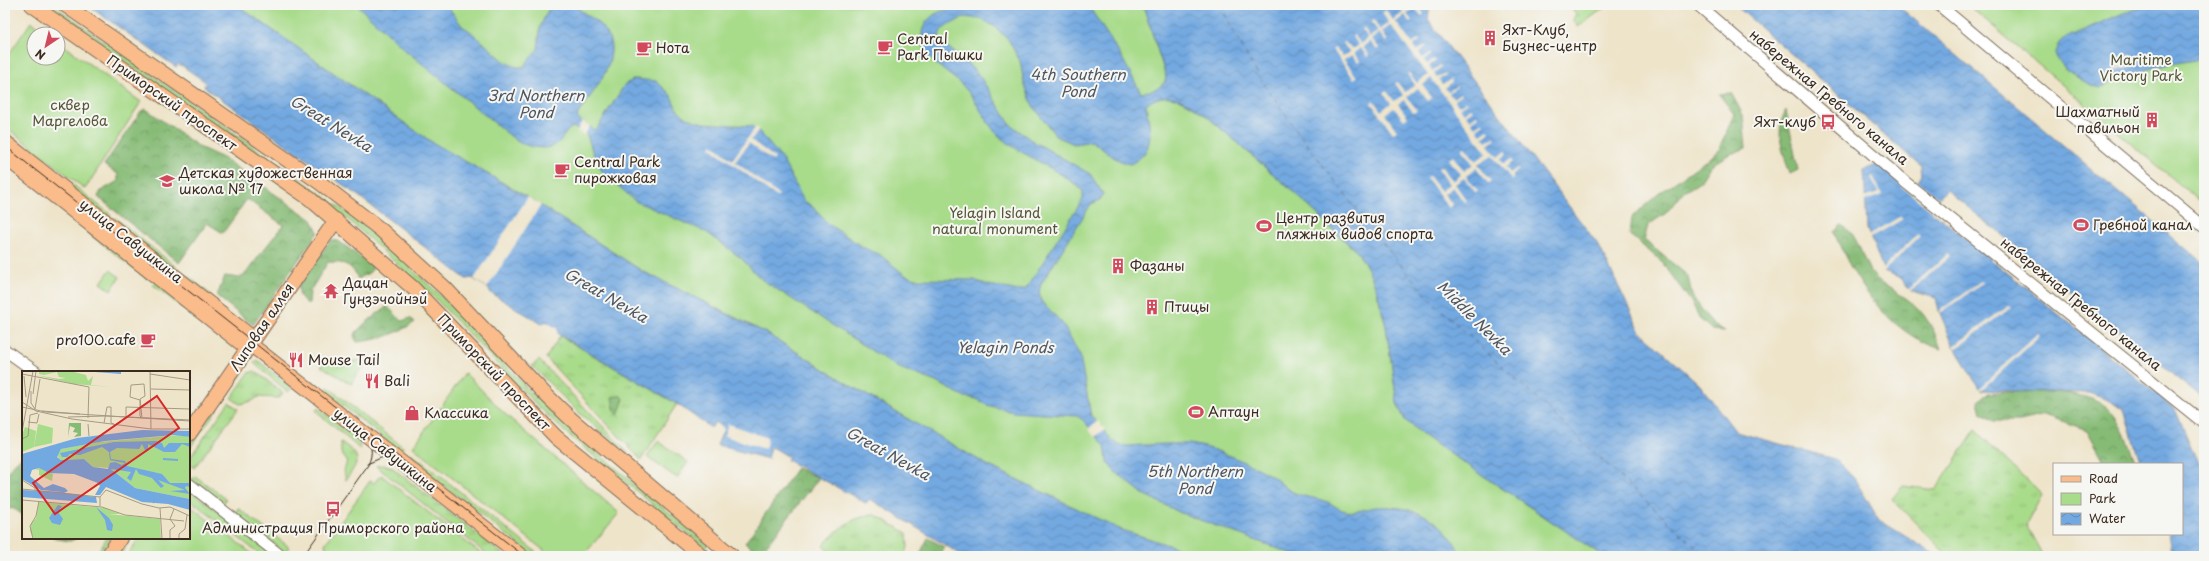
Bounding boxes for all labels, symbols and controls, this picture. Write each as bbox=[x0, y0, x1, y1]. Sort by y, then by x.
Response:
place label: Яхт-Клуб, Бизнес-центр bbox=[1502, 19, 1597, 56]
street label: набережная Гребного канала bbox=[1745, 24, 1914, 170]
north arrow bbox=[26, 26, 66, 66]
place label: Central Park Пышки bbox=[897, 28, 983, 65]
building icon: Яхт-Клуб, Бизнес-центр bbox=[1481, 29, 1499, 47]
place label: Нота bbox=[656, 37, 690, 58]
cafe icon: Central Park Пышки bbox=[876, 38, 894, 56]
cafe icon: Нота bbox=[635, 39, 653, 57]
text: N bbox=[31, 45, 48, 64]
street label: Приморский проспект bbox=[103, 49, 242, 156]
park label: Maritime Victory Park bbox=[2100, 49, 2183, 86]
water label: 4th Southern Pond bbox=[1030, 62, 1126, 102]
water label: 3rd Northern Pond bbox=[487, 83, 585, 123]
water label: Great Nevka bbox=[286, 88, 378, 157]
park label: сквер Маргелова bbox=[32, 94, 108, 131]
place label: Шахматный павильон bbox=[2056, 101, 2140, 138]
place label: Яхт-клуб bbox=[1754, 111, 1816, 132]
building icon: Шахматный павильон bbox=[2143, 111, 2161, 129]
bus stop icon: Яхт-клуб bbox=[1819, 113, 1837, 131]
place label: Central Park пирожковая bbox=[574, 151, 661, 188]
cafe icon: Central Park пирожковая bbox=[553, 161, 571, 179]
place label: Детская художественная школа № 17 bbox=[178, 162, 353, 199]
school or university icon: Детская художественная школа № 17 bbox=[158, 172, 176, 190]
street label: улица Савушкина bbox=[75, 193, 188, 288]
park label: Yelagin Island natural monument bbox=[932, 202, 1058, 239]
place label: Центр развития пляжных видов спорта bbox=[1276, 207, 1434, 244]
place label: Гребной канал bbox=[2093, 214, 2193, 235]
sports icon: Гребной канал bbox=[2072, 216, 2090, 234]
sports icon: Центр развития пляжных видов спорта bbox=[1255, 217, 1273, 235]
street label: набережная Гребного канала bbox=[1996, 232, 2167, 375]
place label: Фазаны bbox=[1130, 255, 1185, 276]
building icon: Фазаны bbox=[1109, 257, 1127, 275]
water label: Great Nevka bbox=[561, 262, 653, 328]
place label: Дацан Гунзэчойнэй bbox=[342, 272, 427, 309]
water label: Middle Nevka bbox=[1433, 274, 1518, 360]
street label: Липовая аллея bbox=[224, 278, 299, 375]
temple icon: Дацан Гунзэчойнэй bbox=[322, 282, 340, 300]
place label: Птицы bbox=[1164, 296, 1209, 317]
building icon: Птицы bbox=[1143, 298, 1161, 316]
street label: Приморский проспект bbox=[433, 309, 556, 435]
place label: pro100.cafe bbox=[56, 329, 136, 350]
cafe icon: pro100.cafe bbox=[139, 331, 157, 349]
water label: Yelagin Ponds bbox=[957, 335, 1055, 358]
place label: Mouse Tail bbox=[308, 349, 380, 370]
restaurant icon: Mouse Tail bbox=[287, 351, 305, 369]
place label: Bali bbox=[384, 370, 410, 391]
inset map bbox=[22, 371, 190, 539]
restaurant icon: Bali bbox=[363, 372, 381, 390]
place label: Аптаун bbox=[1208, 401, 1260, 422]
street label: улица Савушкина bbox=[329, 402, 442, 497]
place label: Классика bbox=[424, 402, 489, 423]
sports icon: Аптаун bbox=[1187, 403, 1205, 421]
shop icon: Классика bbox=[403, 404, 421, 422]
water label: Great Nevka bbox=[843, 420, 935, 486]
water label: 5th Northern Pond bbox=[1147, 459, 1244, 499]
legend bbox=[2053, 463, 2183, 535]
text: Road bbox=[2089, 469, 2118, 487]
text: Park bbox=[2089, 489, 2116, 507]
bus stop icon: Администрация Приморского района bbox=[324, 500, 342, 518]
text: Water bbox=[2089, 509, 2126, 527]
place label: Администрация Приморского района bbox=[202, 517, 464, 538]

